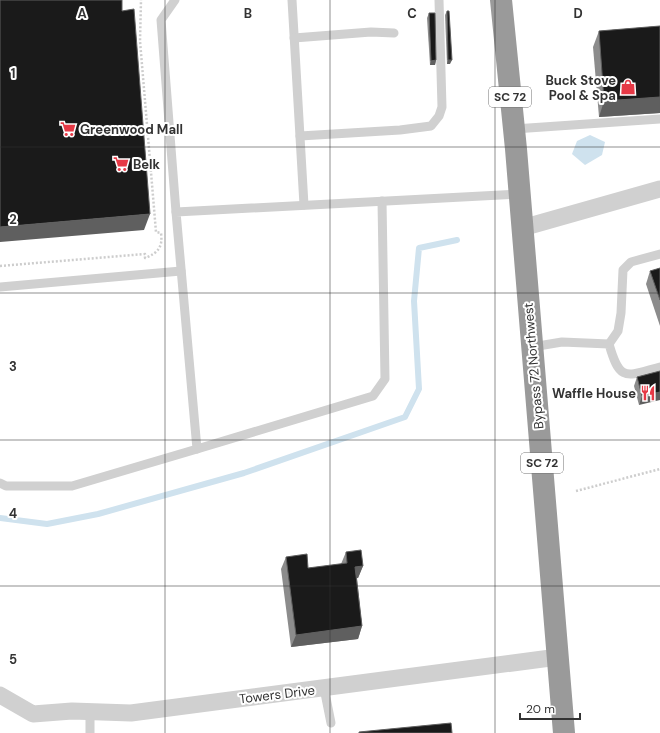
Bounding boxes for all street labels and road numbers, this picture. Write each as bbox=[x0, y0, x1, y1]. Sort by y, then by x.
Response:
road number: SC 72 bbox=[489, 87, 531, 107]
street label: Bypass 72 Northwest bbox=[520, 302, 547, 430]
road number: SC 72 bbox=[521, 453, 563, 473]
street label: Towers Drive bbox=[238, 681, 316, 708]

